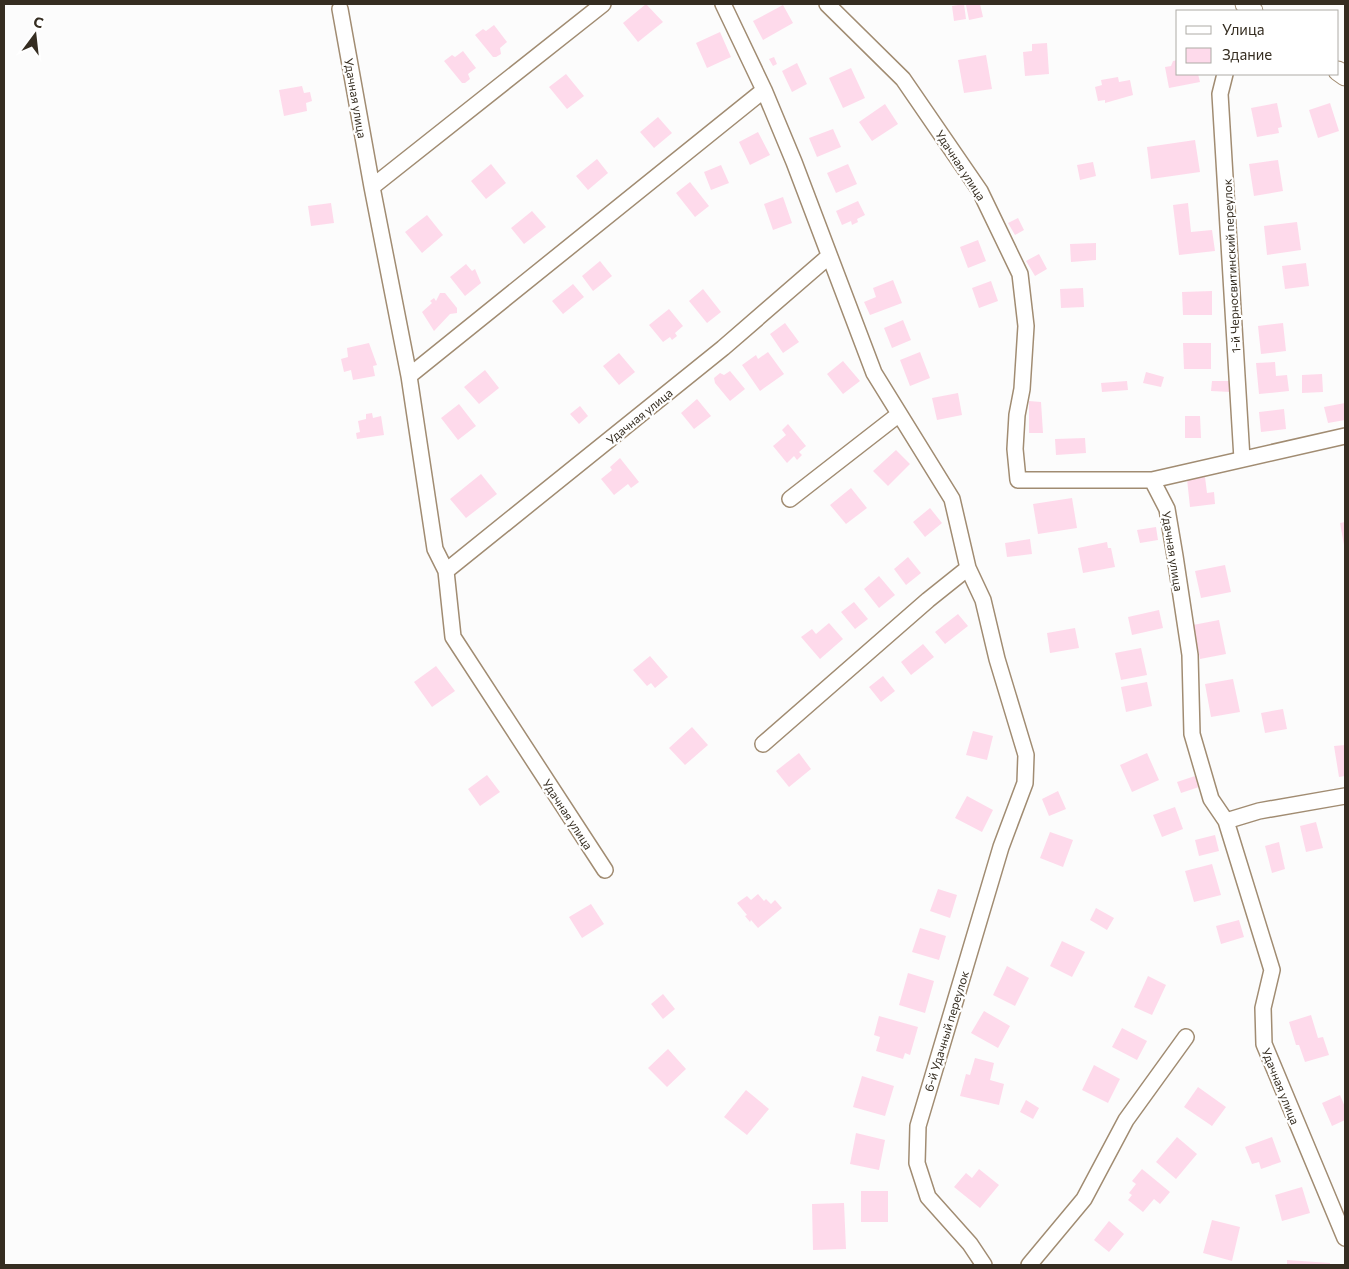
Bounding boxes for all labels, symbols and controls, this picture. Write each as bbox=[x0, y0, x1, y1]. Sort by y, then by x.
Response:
north arrow bbox=[10, 10, 60, 60]
legend bbox=[1176, 10, 1339, 75]
text: С bbox=[32, 13, 45, 31]
text: Улица bbox=[1222, 20, 1264, 38]
text: Здание bbox=[1222, 45, 1272, 63]
street label: Удачная улица bbox=[342, 57, 370, 139]
street label: Удачная улица bbox=[933, 127, 989, 203]
street label: 1-й Черносвитинский переулок bbox=[1219, 178, 1243, 353]
street label: Удачная улица bbox=[603, 385, 675, 447]
street label: Удачная улица bbox=[1160, 510, 1186, 592]
street label: Удачная улица bbox=[540, 776, 596, 852]
street label: 6-й Удачный переулок bbox=[921, 968, 971, 1093]
street label: Удачная улица bbox=[1259, 1046, 1303, 1126]

